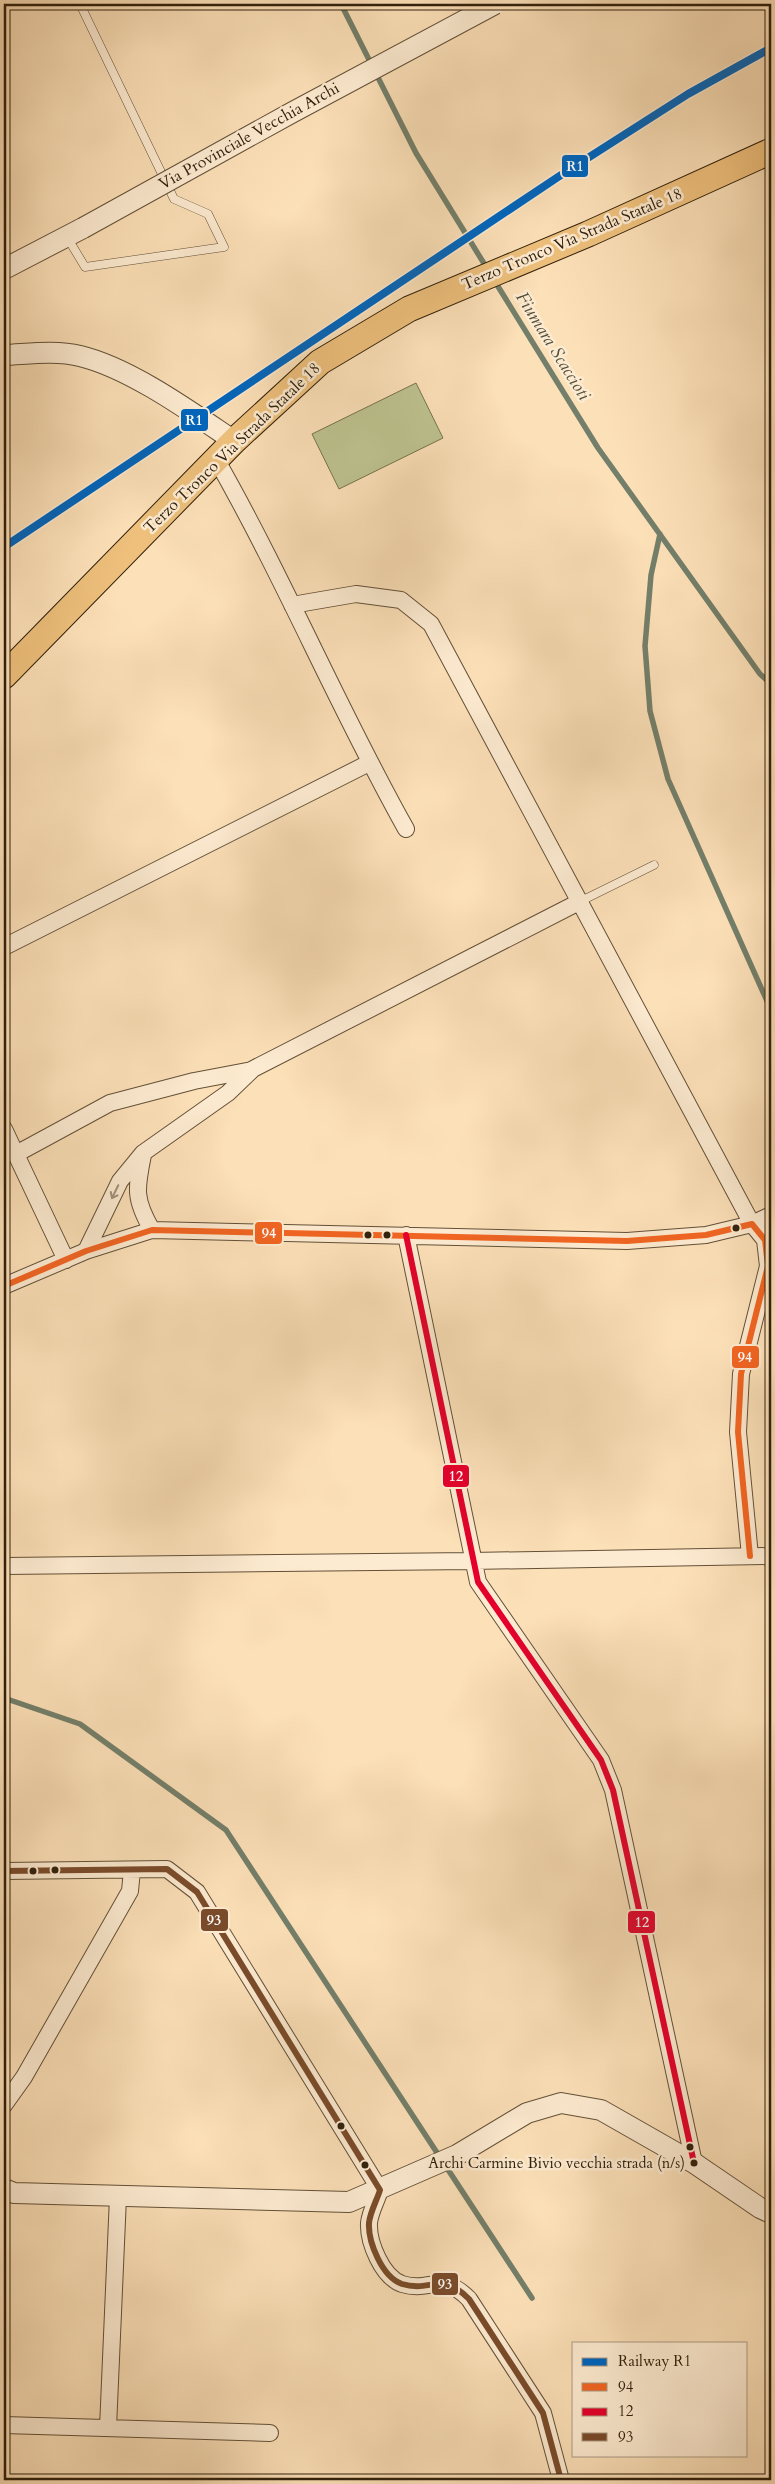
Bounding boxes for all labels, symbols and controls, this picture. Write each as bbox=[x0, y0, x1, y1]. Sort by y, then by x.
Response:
street label: Via Provinciale Vecchia Archi bbox=[155, 77, 344, 195]
line badge: R1 bbox=[561, 154, 589, 178]
text: R1 bbox=[566, 157, 584, 176]
street label: Terzo Tronco Via Strada Statale 18 bbox=[458, 182, 686, 296]
water label: Fiumara Scaccioti bbox=[510, 287, 597, 406]
street label: Terzo Tronco Via Strada Statale 18 bbox=[139, 358, 325, 538]
line badge: R1 bbox=[180, 408, 209, 432]
text: R1 bbox=[185, 411, 203, 430]
one-way arrow bbox=[110, 1184, 119, 1199]
line badge: 94 bbox=[254, 1221, 283, 1245]
unlabelled marker bbox=[731, 1223, 741, 1233]
text: 94 bbox=[262, 1224, 276, 1243]
unlabelled marker bbox=[363, 1230, 373, 1240]
unlabelled marker bbox=[382, 1230, 392, 1240]
line badge: 94 bbox=[731, 1345, 760, 1369]
text: 94 bbox=[738, 1348, 752, 1367]
line badge: 12 bbox=[442, 1464, 470, 1488]
text: 12 bbox=[449, 1467, 463, 1486]
unlabelled marker bbox=[50, 1865, 60, 1875]
unlabelled marker bbox=[28, 1866, 38, 1876]
line badge: 93 bbox=[200, 1908, 229, 1932]
line badge: 12 bbox=[627, 1910, 656, 1934]
text: 93 bbox=[207, 1911, 221, 1930]
text: 12 bbox=[635, 1913, 649, 1932]
unlabelled marker bbox=[336, 2121, 346, 2131]
unlabelled marker bbox=[685, 2142, 695, 2152]
place label: Archi Carmine Bivio vecchia strada (n/s) bbox=[428, 2153, 685, 2173]
marker: Archi Carmine Bivio vecchia strada (n/s) bbox=[689, 2158, 699, 2168]
unlabelled marker bbox=[360, 2160, 370, 2170]
line badge: 93 bbox=[431, 2272, 459, 2296]
text: 93 bbox=[438, 2275, 452, 2294]
legend bbox=[572, 2342, 748, 2456]
text: Railway R1 bbox=[618, 2351, 691, 2371]
text: 94 bbox=[618, 2377, 634, 2397]
text: 12 bbox=[618, 2401, 634, 2421]
text: 93 bbox=[618, 2427, 633, 2447]

